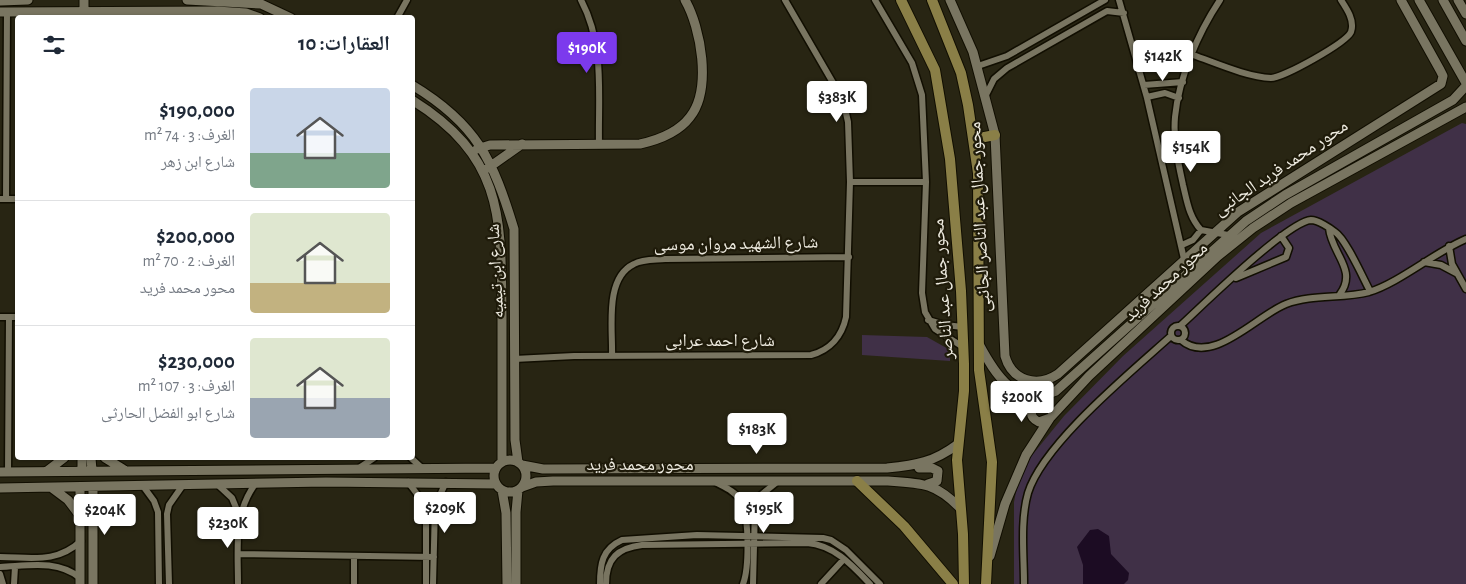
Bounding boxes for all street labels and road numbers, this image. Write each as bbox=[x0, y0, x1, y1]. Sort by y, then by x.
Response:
street label: محور محمد فريد الجانبى bbox=[1211, 117, 1352, 220]
street label: محور جمال عبد الناصر الجانبى bbox=[966, 121, 995, 313]
street label: محور جمال عبد الناصر bbox=[929, 218, 958, 361]
street label: شارع ابن تيميه bbox=[485, 223, 508, 319]
street label: شارع الشهيد مروان موسى bbox=[654, 234, 818, 255]
street label: محور محمد فريد bbox=[1121, 239, 1212, 325]
street label: شارع احمد عرابى bbox=[665, 332, 775, 351]
street label: محور محمد فريد bbox=[586, 456, 694, 474]

